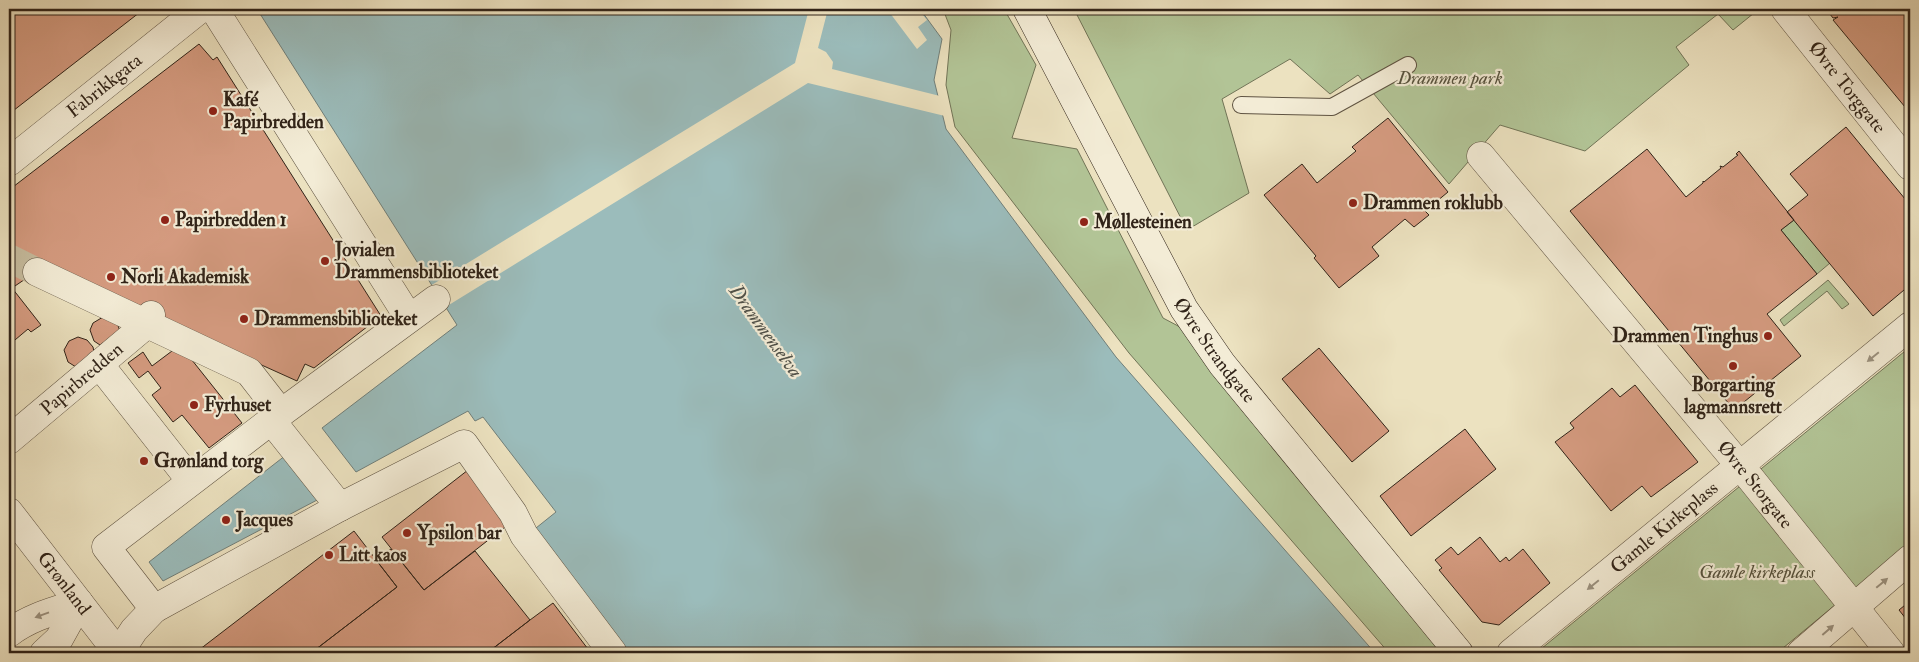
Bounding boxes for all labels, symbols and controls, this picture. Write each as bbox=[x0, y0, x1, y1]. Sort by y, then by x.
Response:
street label: Øvre Torggate bbox=[1803, 36, 1891, 138]
street label: Fabrikkgata bbox=[62, 48, 147, 123]
park label: Drammen park bbox=[1396, 66, 1503, 90]
place label: Kafé Papirbredden bbox=[223, 88, 324, 135]
marker: Kafé Papirbredden bbox=[207, 105, 219, 117]
place label: Drammen roklubb bbox=[1363, 191, 1504, 215]
marker: Drammen roklubb bbox=[1347, 197, 1359, 209]
place label: Papirbredden 1 bbox=[175, 208, 287, 233]
place label: Møllesteinen bbox=[1093, 210, 1192, 234]
marker: Papirbredden 1 bbox=[159, 214, 171, 226]
marker: Møllesteinen bbox=[1078, 216, 1090, 228]
place label: Jovialen Drammensbiblioteket bbox=[334, 238, 499, 284]
marker: Jovialen Drammensbiblioteket bbox=[319, 255, 331, 267]
place label: Norli Akademisk bbox=[120, 265, 250, 289]
marker: Norli Akademisk bbox=[105, 271, 117, 283]
water label: Drammenselva bbox=[723, 279, 808, 383]
street label: Øvre Strandgate bbox=[1168, 294, 1261, 408]
place label: Drammensbiblioteket bbox=[254, 307, 418, 331]
marker: Drammensbiblioteket bbox=[238, 313, 250, 325]
place label: Drammen Tinghus bbox=[1612, 324, 1758, 349]
marker: Drammen Tinghus bbox=[1762, 330, 1774, 342]
street label: Papirbredden bbox=[35, 337, 128, 421]
one-way arrow bbox=[1866, 352, 1879, 363]
marker: Borgarting lagmannsrett bbox=[1727, 360, 1739, 372]
place label: Borgarting lagmannsrett bbox=[1683, 373, 1783, 420]
place label: Fyrhuset bbox=[204, 393, 272, 418]
marker: Fyrhuset bbox=[188, 399, 200, 411]
street label: Øvre Storgate bbox=[1712, 436, 1798, 534]
place label: Grønland torg bbox=[154, 449, 264, 474]
marker: Grønland torg bbox=[138, 455, 150, 467]
street label: Gamle Kirkeplass bbox=[1605, 476, 1723, 579]
place label: Jacques bbox=[235, 508, 293, 533]
marker: Jacques bbox=[220, 514, 232, 526]
place label: Ypsilon bar bbox=[416, 521, 503, 546]
marker: Ypsilon bar bbox=[401, 527, 413, 539]
place label: Litt kaos bbox=[339, 543, 407, 567]
street label: Grønland bbox=[32, 547, 96, 620]
marker: Litt kaos bbox=[323, 549, 335, 561]
park label: Gamle kirkeplass bbox=[1699, 560, 1816, 584]
one-way arrow bbox=[1876, 578, 1889, 589]
one-way arrow bbox=[1587, 579, 1599, 590]
one-way arrow bbox=[34, 611, 49, 619]
one-way arrow bbox=[1821, 624, 1833, 636]

